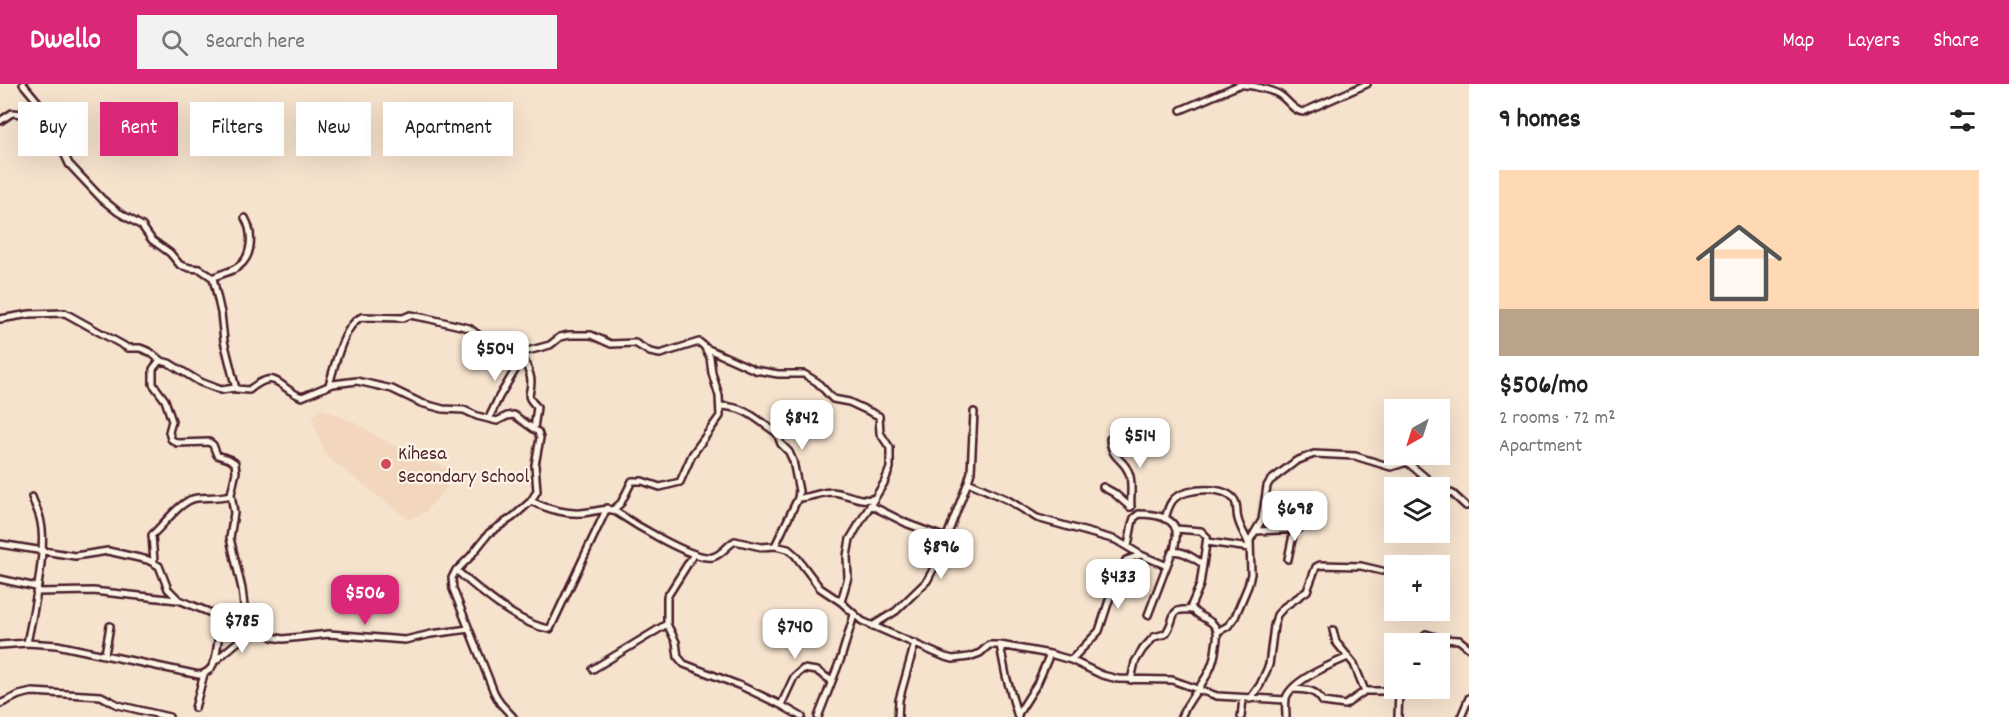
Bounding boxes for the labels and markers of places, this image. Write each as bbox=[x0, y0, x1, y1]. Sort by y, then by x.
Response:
pin: $504 bbox=[459, 331, 531, 382]
pin: $842 bbox=[766, 400, 838, 451]
pin: $514 bbox=[1104, 418, 1176, 469]
place label: Kihesa Secondary School bbox=[398, 441, 529, 492]
marker: Kihesa Secondary School bbox=[379, 457, 393, 471]
pin: $698 bbox=[1259, 491, 1331, 542]
pin: $896 bbox=[905, 529, 977, 580]
pin: $433 bbox=[1082, 559, 1154, 610]
pin: $506 bbox=[329, 575, 401, 626]
pin: $785 bbox=[206, 603, 278, 654]
pin: $740 bbox=[759, 609, 831, 660]

